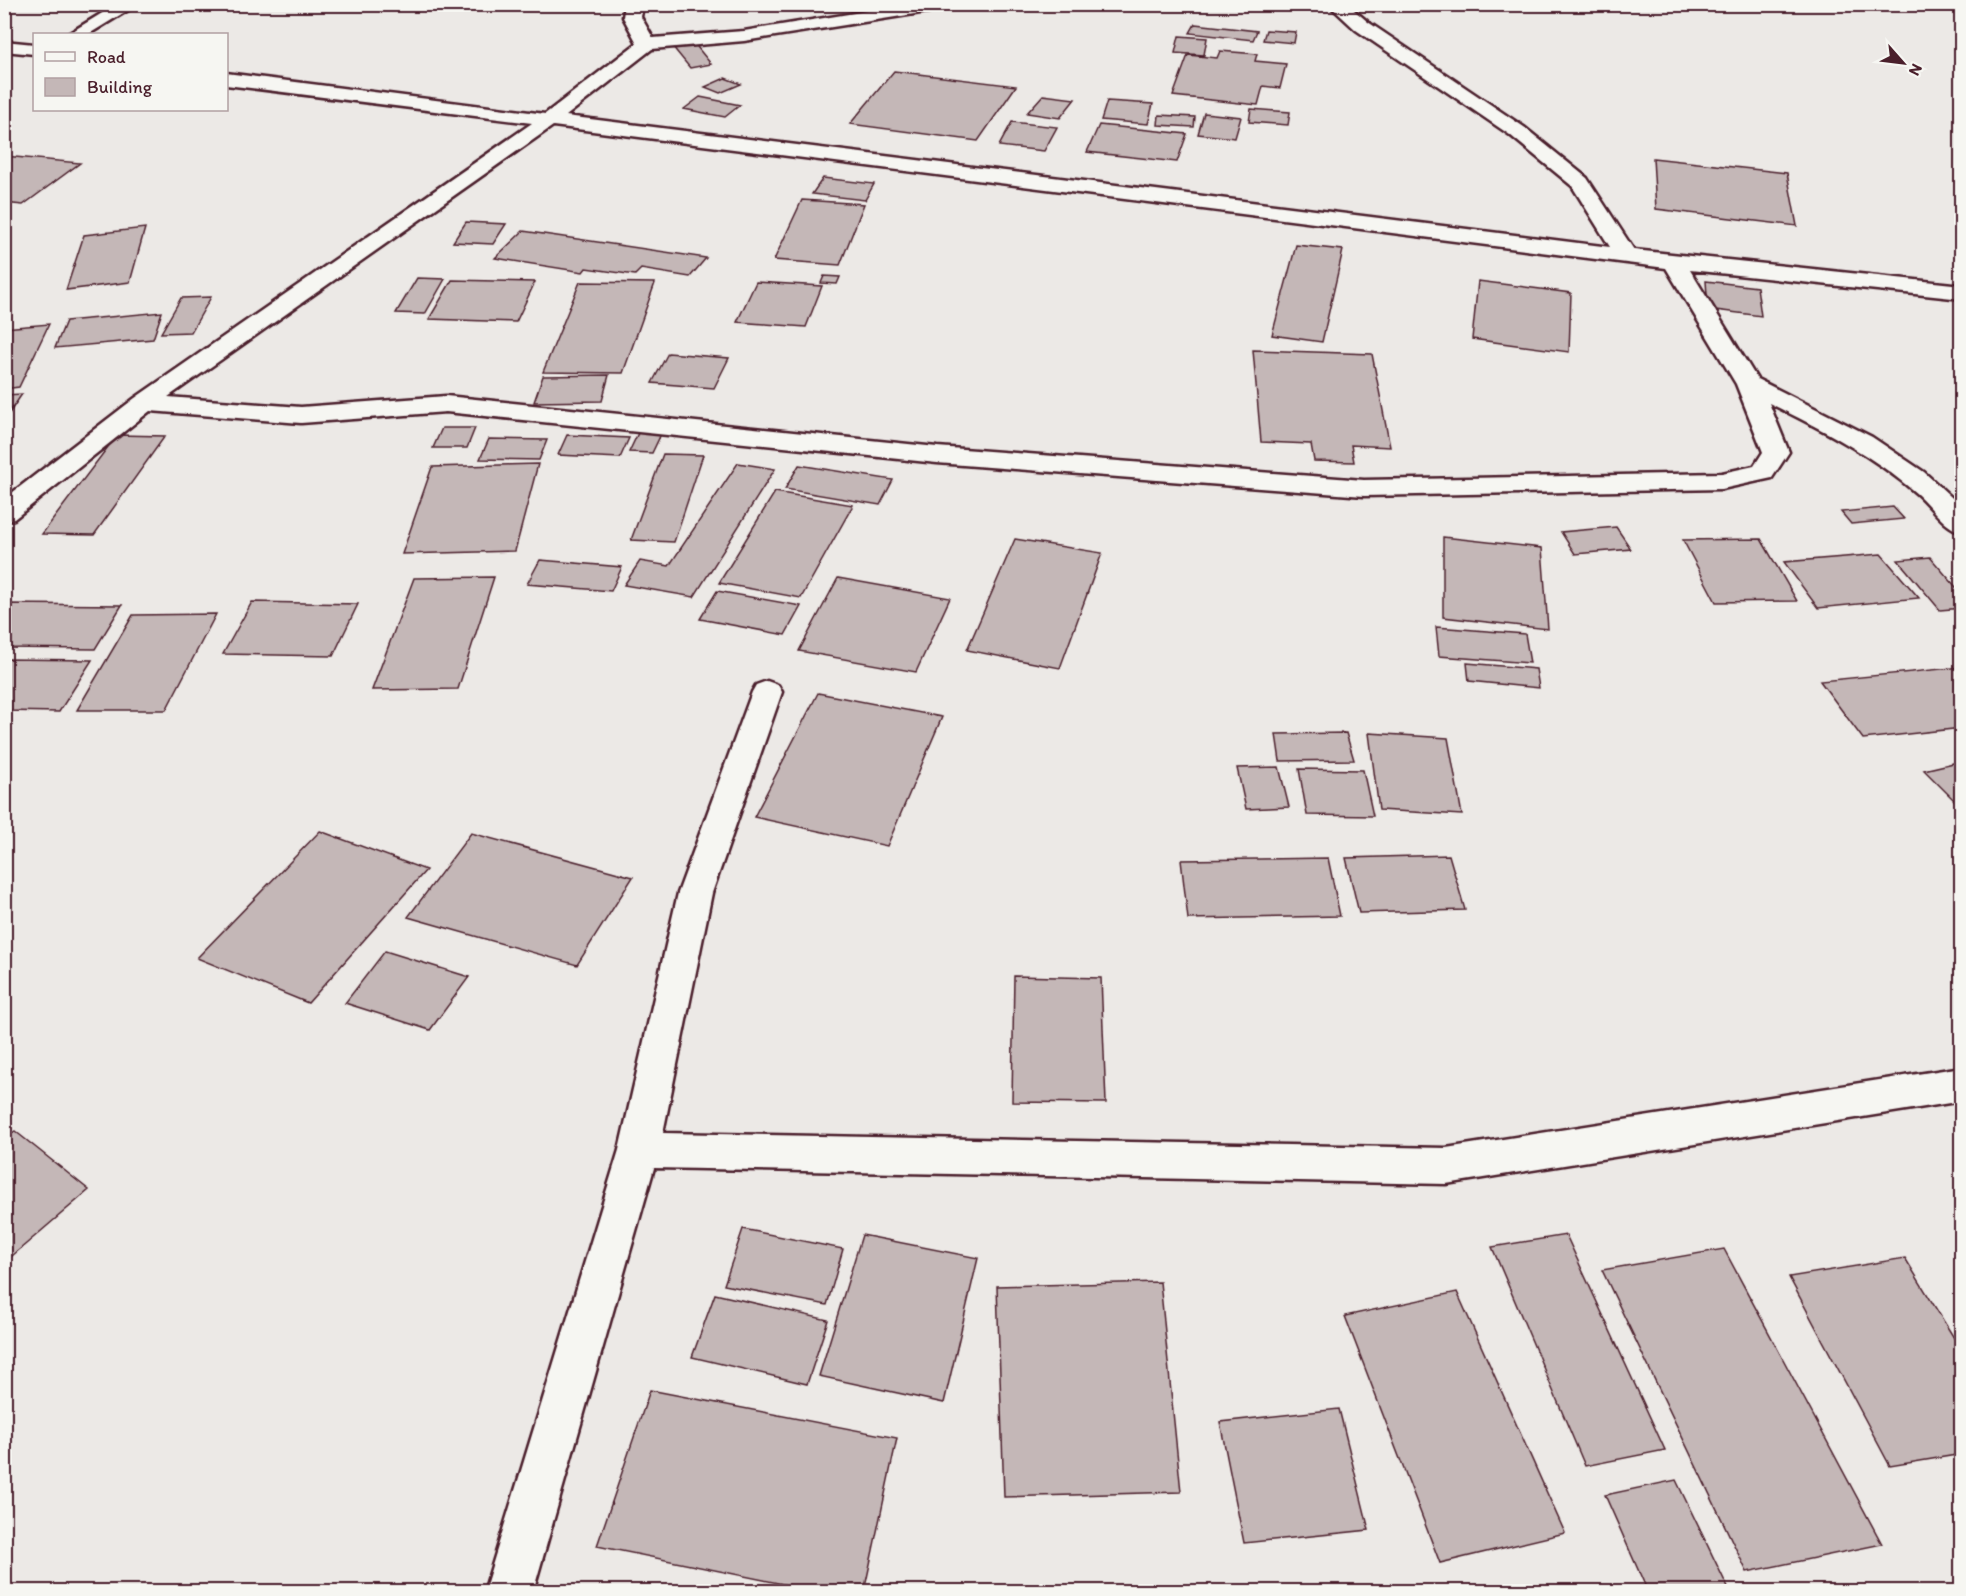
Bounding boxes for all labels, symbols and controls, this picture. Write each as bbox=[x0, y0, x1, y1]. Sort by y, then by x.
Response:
legend bbox=[33, 33, 228, 111]
north arrow bbox=[1873, 33, 1933, 93]
text: Road bbox=[87, 46, 126, 68]
text: N bbox=[1905, 61, 1927, 79]
text: Building bbox=[87, 76, 153, 98]

